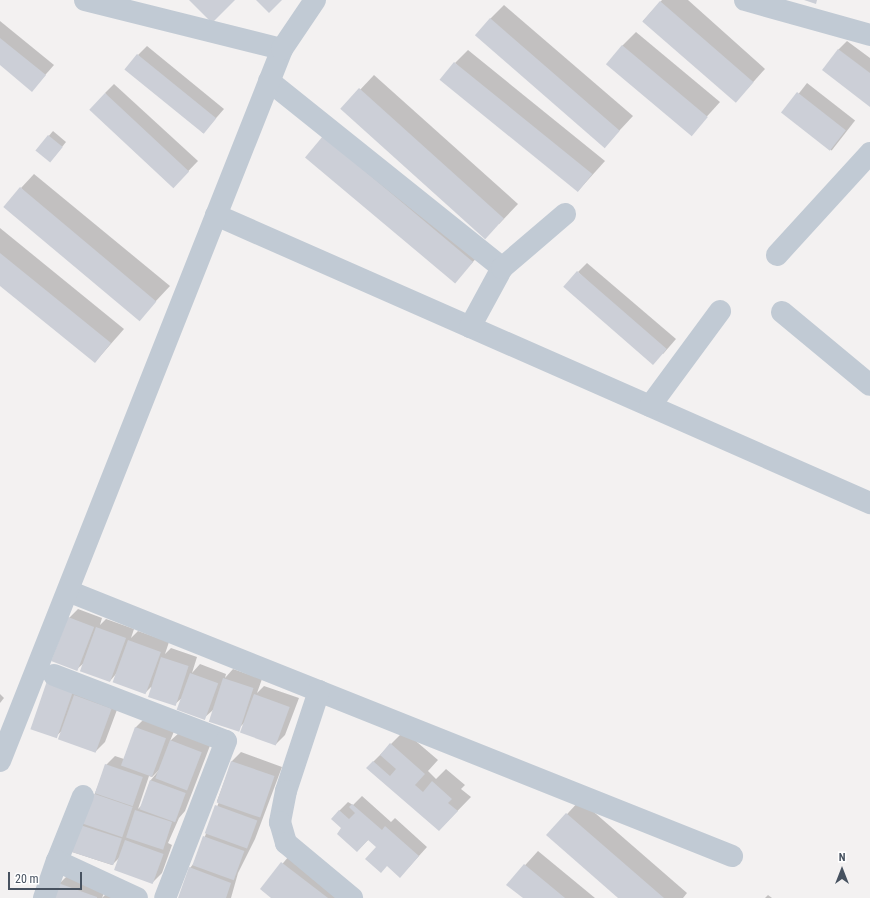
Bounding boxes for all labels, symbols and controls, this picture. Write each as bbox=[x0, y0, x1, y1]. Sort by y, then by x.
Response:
north arrow bbox=[822, 850, 862, 890]
text: N bbox=[839, 851, 845, 864]
scale bar bbox=[10, 864, 84, 890]
text: 20 m bbox=[15, 872, 39, 886]

